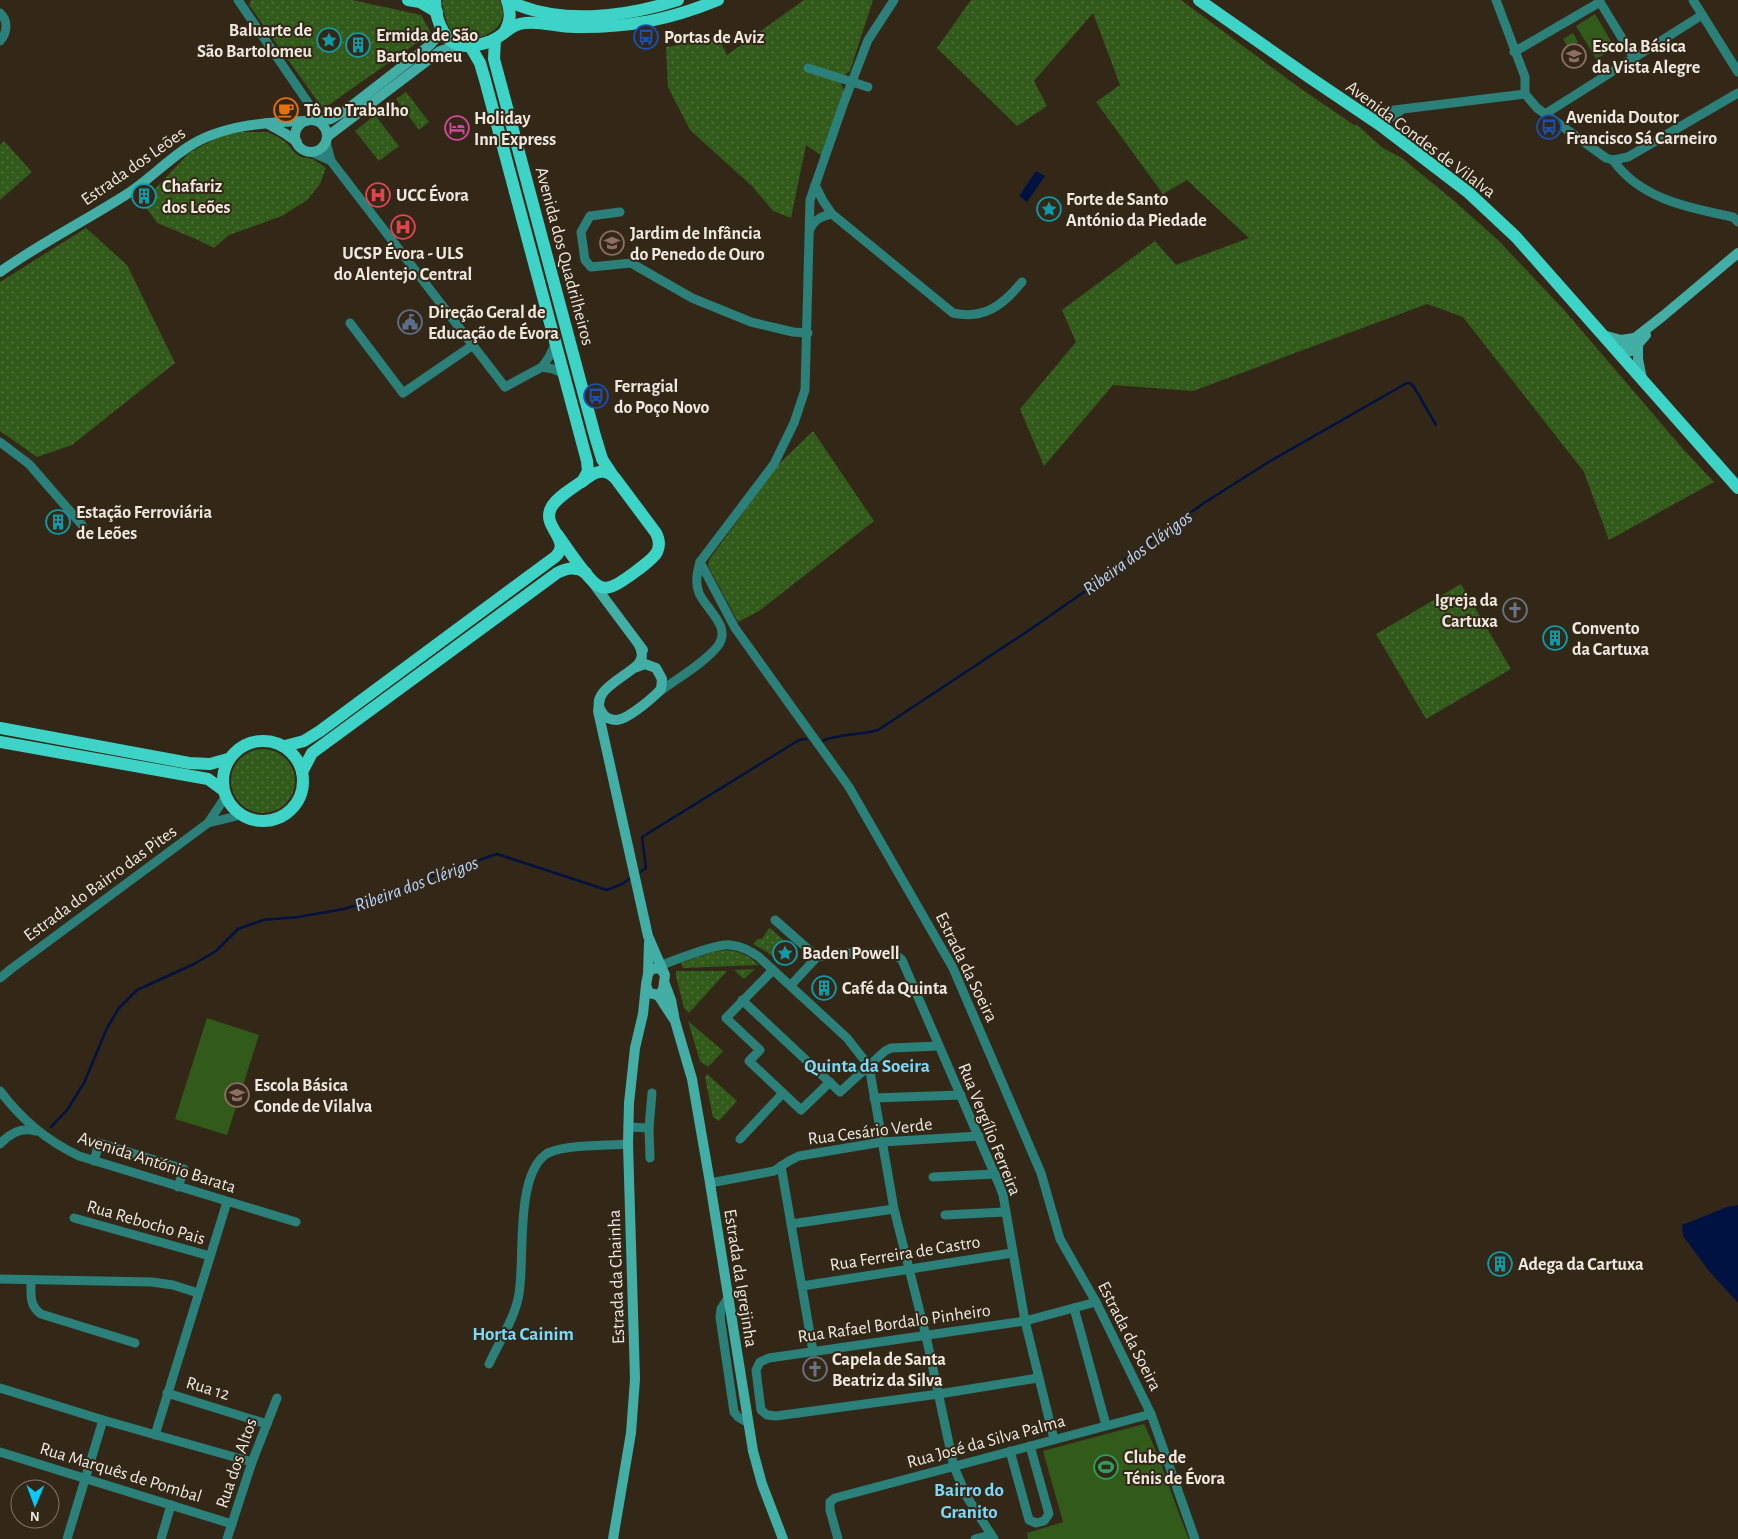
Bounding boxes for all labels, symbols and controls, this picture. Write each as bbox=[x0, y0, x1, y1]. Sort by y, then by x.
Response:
place label: Baluarte de São Bartolomeu bbox=[197, 22, 313, 61]
bus stop icon: Portas de Aviz bbox=[633, 24, 659, 50]
place icon: Baluarte de São Bartolomeu bbox=[316, 27, 342, 53]
place label: Ermida de São Bartolomeu bbox=[376, 27, 478, 66]
place label: Portas de Aviz bbox=[664, 29, 765, 47]
building icon: Ermida de São Bartolomeu bbox=[345, 32, 371, 58]
place label: Escola Básica da Vista Alegre bbox=[1592, 38, 1700, 77]
school or university icon: Escola Básica da Vista Alegre bbox=[1561, 43, 1587, 69]
street label: Avenida Condes de Vilalva bbox=[1342, 78, 1499, 202]
cafe icon: Tô no Trabalho bbox=[273, 97, 299, 123]
place label: Tô no Trabalho bbox=[304, 102, 409, 120]
place label: Avenida Doutor Francisco Sá Carneiro bbox=[1566, 109, 1717, 148]
place label: Holiday Inn Express bbox=[474, 110, 556, 149]
bus stop icon: Avenida Doutor Francisco Sá Carneiro bbox=[1536, 114, 1562, 140]
hotel icon: Holiday Inn Express bbox=[444, 115, 470, 141]
street label: Estrada dos Leões bbox=[78, 124, 189, 209]
street label: Avenida dos Quadrilheiros bbox=[532, 165, 597, 347]
place label: Chafariz dos Leões bbox=[162, 178, 231, 217]
hospital icon: UCC Évora bbox=[365, 182, 391, 208]
building icon: Chafariz dos Leões bbox=[131, 183, 157, 209]
place label: UCC Évora bbox=[396, 184, 469, 205]
place label: Forte de Santo António da Piedade bbox=[1066, 191, 1207, 230]
place icon: Forte de Santo António da Piedade bbox=[1036, 196, 1062, 222]
hospital icon: UCSP Évora - ULS do Alentejo Central bbox=[390, 214, 416, 240]
place label: Jardim de Infância do Penedo de Ouro bbox=[630, 225, 765, 264]
school or university icon: Jardim de Infância do Penedo de Ouro bbox=[599, 230, 625, 256]
place label: UCSP Évora - ULS do Alentejo Central bbox=[334, 242, 472, 284]
place label: Direção Geral de Educação de Évora bbox=[428, 304, 559, 343]
public building icon: Direção Geral de Educação de Évora bbox=[397, 309, 423, 335]
place label: Ferragial do Poço Novo bbox=[614, 378, 710, 417]
bus stop icon: Ferragial do Poço Novo bbox=[583, 383, 609, 409]
place label: Estação Ferroviária de Leões bbox=[76, 504, 212, 543]
water label: Ribeira dos Clérigos bbox=[1080, 507, 1196, 599]
building icon: Estação Ferroviária de Leões bbox=[45, 509, 71, 535]
place label: Igreja da Cartuxa bbox=[1435, 592, 1498, 631]
church icon: Igreja da Cartuxa bbox=[1502, 597, 1528, 623]
place label: Convento da Cartuxa bbox=[1572, 620, 1650, 659]
building icon: Convento da Cartuxa bbox=[1542, 625, 1568, 651]
street label: Estrada do Bairro das Pites bbox=[21, 822, 180, 945]
water label: Ribeira dos Clérigos bbox=[352, 853, 481, 916]
street label: Estrada da Soeira bbox=[932, 910, 1000, 1025]
place icon: Baden Powell bbox=[772, 940, 798, 966]
place label: Baden Powell bbox=[802, 945, 900, 963]
building icon: Café da Quinta bbox=[811, 975, 837, 1001]
place label: Café da Quinta bbox=[842, 980, 948, 998]
district label: Quinta da Soeira bbox=[804, 1057, 930, 1076]
street label: Rua Vergílio Ferreira bbox=[954, 1061, 1024, 1198]
place label: Escola Básica Conde de Vilalva bbox=[254, 1077, 373, 1116]
school or university icon: Escola Básica Conde de Vilalva bbox=[224, 1082, 250, 1108]
street label: Rua Cesário Verde bbox=[807, 1115, 933, 1149]
street label: Avenida António Barata bbox=[75, 1129, 238, 1197]
street label: Rua Rebocho Pais bbox=[85, 1197, 207, 1248]
street label: Estrada da Igrejinha bbox=[720, 1208, 760, 1348]
street label: Estrada da Chainha bbox=[606, 1209, 628, 1345]
street label: Rua Ferreira de Castro bbox=[829, 1233, 982, 1275]
building icon: Adega da Cartuxa bbox=[1487, 1251, 1513, 1277]
place label: Adega da Cartuxa bbox=[1518, 1256, 1644, 1274]
street label: Estrada da Soeira bbox=[1094, 1279, 1164, 1394]
street label: Rua Rafael Bordalo Pinheiro bbox=[797, 1302, 992, 1346]
district label: Horta Cainim bbox=[472, 1325, 574, 1344]
place label: Capela de Santa Beatriz da Silva bbox=[832, 1351, 946, 1390]
church icon: Capela de Santa Beatriz da Silva bbox=[802, 1356, 828, 1382]
street label: Rua 12 bbox=[184, 1374, 232, 1404]
street label: Rua José da Silva Palma bbox=[905, 1412, 1067, 1472]
street label: Rua dos Altos bbox=[213, 1416, 261, 1511]
street label: Rua Marquês de Pombal bbox=[37, 1440, 204, 1506]
place label: Clube de Ténis de Évora bbox=[1124, 1449, 1225, 1488]
sports icon: Clube de Ténis de Évora bbox=[1093, 1454, 1119, 1480]
north arrow bbox=[10, 1479, 60, 1529]
district label: Bairro do Granito bbox=[934, 1481, 1004, 1522]
text: N bbox=[30, 1509, 40, 1523]

